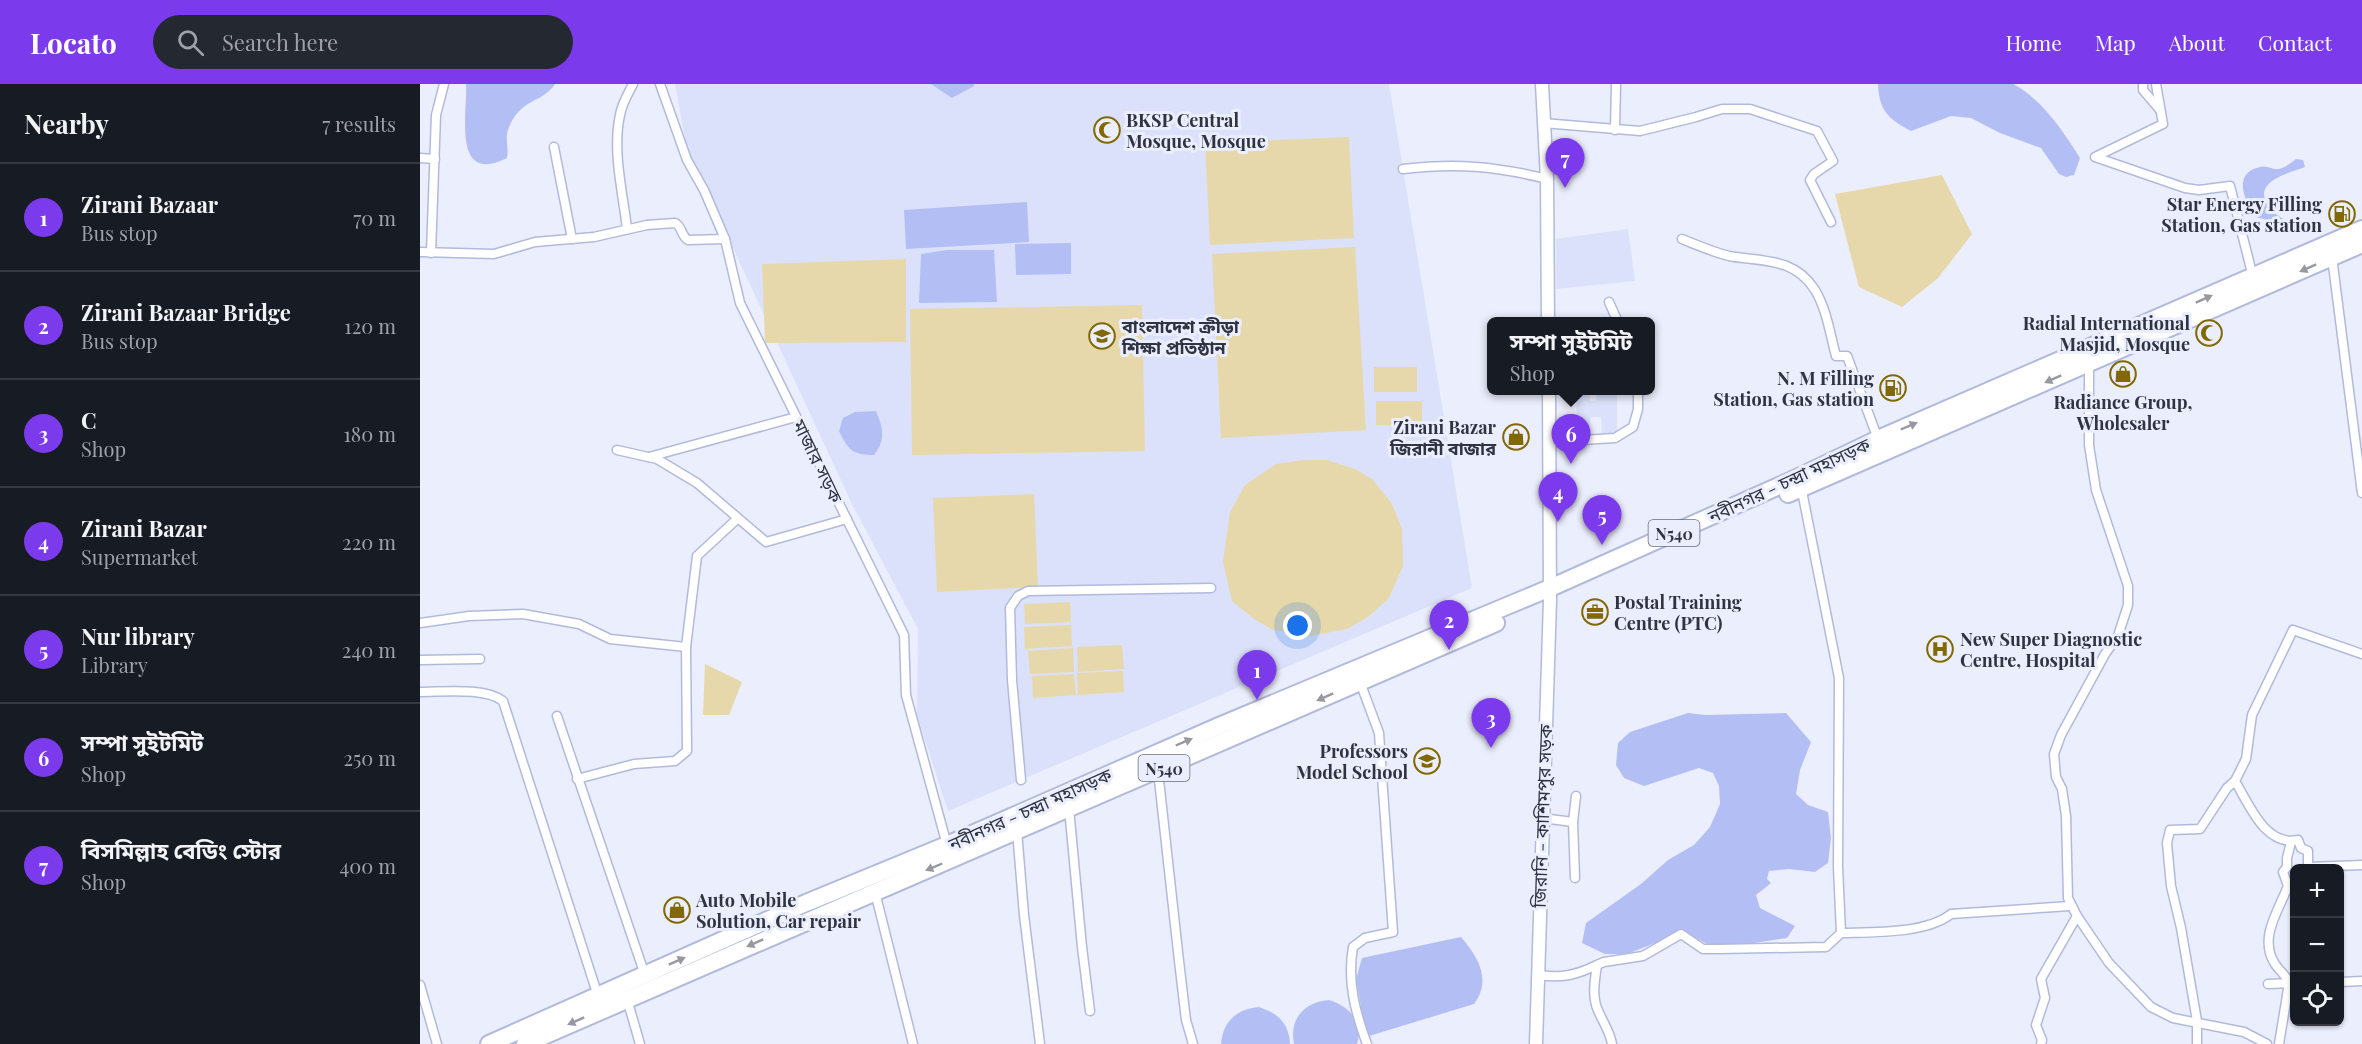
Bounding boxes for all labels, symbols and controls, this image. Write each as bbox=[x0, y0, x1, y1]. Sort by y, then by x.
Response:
search box bbox=[153, 15, 573, 69]
text: Locato bbox=[30, 24, 117, 61]
icon: search bbox=[174, 26, 207, 59]
text: Search here bbox=[222, 27, 338, 57]
text: Home bbox=[2006, 28, 2062, 56]
text: Map bbox=[2095, 28, 2136, 56]
text: About bbox=[2169, 28, 2225, 56]
text: Contact bbox=[2258, 28, 2332, 56]
text: Nearby bbox=[24, 106, 109, 141]
place label: BKSP Central Mosque, Mosque bbox=[1126, 108, 1266, 153]
text: 7 results bbox=[322, 110, 396, 137]
mosque icon: BKSP Central Mosque, Mosque bbox=[1092, 115, 1122, 145]
pin: 7 bbox=[1546, 138, 1584, 188]
text: Zirani Bazaar bbox=[81, 189, 218, 219]
place label: Star Energy Filling Station, Gas station bbox=[2161, 192, 2322, 237]
fuel station icon: Star Energy Filling Station, Gas station bbox=[2327, 199, 2357, 229]
text: 1 bbox=[40, 204, 47, 231]
text: 70 m bbox=[353, 204, 396, 231]
text: Bus stop bbox=[81, 219, 158, 246]
one-way arrow bbox=[2300, 263, 2317, 272]
one-way arrow bbox=[2195, 294, 2213, 304]
text: Zirani Bazaar Bridge bbox=[81, 297, 291, 327]
place label: Radial International Masjid, Mosque bbox=[2023, 311, 2190, 356]
text: 2 bbox=[38, 312, 49, 339]
text: 120 m bbox=[344, 312, 396, 339]
place label: বাংলাদেশ ক্রীড়া শিক্ষা প্রতিষ্ঠান bbox=[1121, 314, 1240, 359]
popup bbox=[1487, 317, 1655, 395]
mosque icon: Radial International Masjid, Mosque bbox=[2194, 318, 2224, 348]
school or university icon: বাংলাদেশ ক্রীড়া শিক্ষা প্রতিষ্ঠান bbox=[1087, 321, 1117, 351]
text: সম্পা সুইটমিট bbox=[1510, 326, 1632, 356]
text: Bus stop bbox=[81, 327, 158, 354]
text: Shop bbox=[1510, 359, 1555, 386]
shop icon: Radiance Group, Wholesaler bbox=[2108, 359, 2138, 389]
place label: N. M Filling Station, Gas station bbox=[1713, 366, 1874, 411]
fuel station icon: N. M Filling Station, Gas station bbox=[1878, 373, 1908, 403]
one-way arrow bbox=[2044, 375, 2061, 384]
place label: Radiance Group, Wholesaler bbox=[2054, 390, 2193, 435]
text: C bbox=[81, 405, 97, 435]
street label: মাজার সড়ক bbox=[787, 414, 849, 507]
pin: 6 bbox=[1552, 414, 1590, 464]
place label: Zirani Bazar জিরানী বাজার bbox=[1389, 415, 1497, 460]
text: 3 bbox=[39, 420, 48, 447]
text: 180 m bbox=[343, 420, 396, 447]
one-way arrow bbox=[1900, 421, 1917, 430]
shop icon: Zirani Bazar জিরানী বাজার bbox=[1501, 422, 1531, 452]
street label: নবীনগর - চন্দ্রা মহাসড়ক bbox=[1703, 432, 1874, 528]
text: Shop bbox=[81, 435, 126, 462]
pin: 4 bbox=[1538, 472, 1578, 522]
pin: 5 bbox=[1582, 496, 1622, 545]
text: Zirani Bazar bbox=[81, 513, 207, 543]
road number: N540 bbox=[1648, 520, 1700, 546]
text: 4 bbox=[38, 528, 49, 555]
text: 220 m bbox=[342, 528, 396, 555]
text: Supermarket bbox=[81, 543, 198, 570]
place label: Postal Training Centre (PTC) bbox=[1614, 590, 1742, 635]
office icon: Postal Training Centre (PTC) bbox=[1580, 597, 1610, 627]
pin: 2 bbox=[1430, 600, 1468, 650]
your location bbox=[1283, 611, 1312, 640]
text: Nur library bbox=[81, 621, 195, 651]
place label: New Super Diagnostic Centre, Hospital bbox=[1960, 627, 2142, 672]
hospital icon: New Super Diagnostic Centre, Hospital bbox=[1925, 634, 1955, 664]
text: 5 bbox=[39, 636, 48, 663]
text: 240 m bbox=[342, 636, 396, 663]
pin: 1 bbox=[1238, 650, 1276, 700]
text: Library bbox=[81, 651, 148, 678]
one-way arrow bbox=[1316, 693, 1334, 702]
pin: 3 bbox=[1472, 698, 1510, 748]
street label: জিরানি - কাশিমপুর সড়ক bbox=[1527, 723, 1557, 909]
text: সম্পা সুইটমিট bbox=[81, 727, 203, 757]
one-way arrow bbox=[1175, 737, 1193, 747]
place label: Professors Model School bbox=[1296, 739, 1408, 784]
text: 6 bbox=[38, 744, 49, 771]
text: 250 m bbox=[343, 744, 396, 771]
school or university icon: Professors Model School bbox=[1412, 746, 1442, 776]
road number: N540 bbox=[1138, 755, 1190, 781]
text: Shop bbox=[81, 760, 126, 787]
street label: নবীনগর - চন্দ্রা মহাসড়ক bbox=[944, 762, 1116, 856]
text: বিসমিল্লাহ বেডিং স্টোর bbox=[81, 835, 281, 865]
text: 7 bbox=[39, 852, 48, 879]
text: 400 m bbox=[339, 852, 396, 879]
one-way arrow bbox=[925, 862, 943, 872]
map controls bbox=[2290, 864, 2344, 1026]
button: + bbox=[2290, 864, 2344, 918]
text: Shop bbox=[81, 868, 126, 895]
place label: Auto Mobile Solution, Car repair bbox=[695, 888, 862, 933]
shop icon: Auto Mobile Solution, Car repair bbox=[662, 895, 692, 925]
button: − bbox=[2290, 918, 2344, 972]
one-way arrow bbox=[746, 939, 764, 949]
one-way arrow bbox=[669, 956, 687, 966]
button: locate bbox=[2290, 972, 2344, 1026]
one-way arrow bbox=[568, 1017, 585, 1026]

